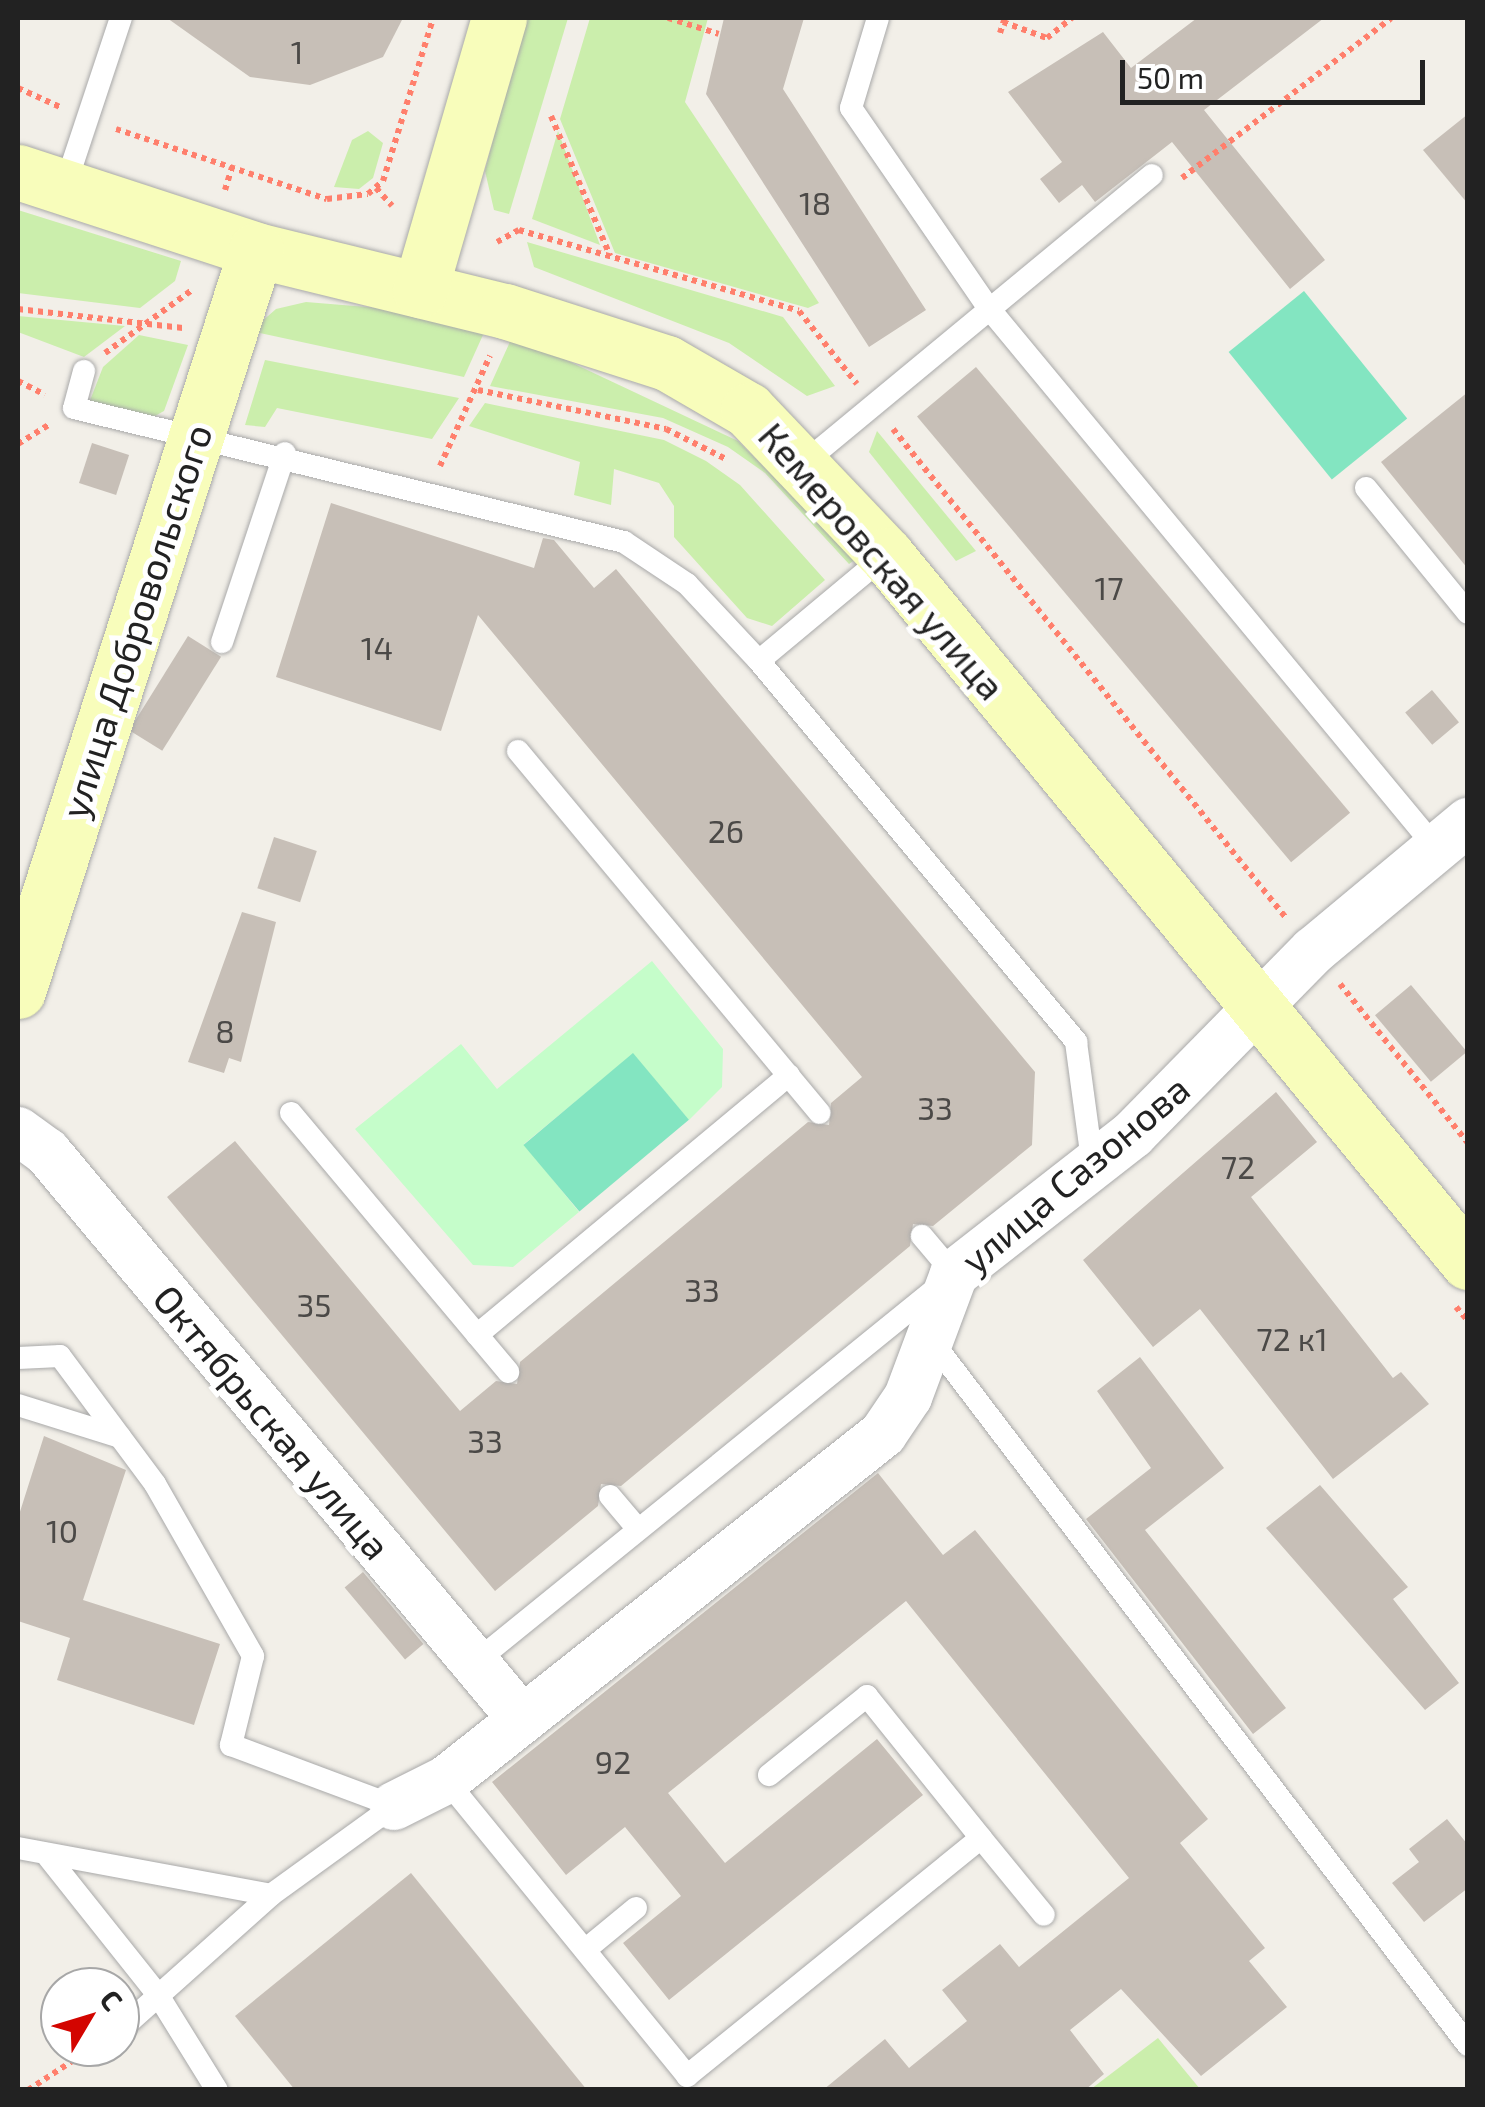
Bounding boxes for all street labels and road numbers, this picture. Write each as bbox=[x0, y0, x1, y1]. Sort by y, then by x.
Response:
street label: Кемеровская улица bbox=[749, 413, 1015, 709]
street label: улица Добровольского bbox=[51, 418, 221, 824]
street label: улица Сазонова bbox=[952, 1065, 1198, 1283]
street label: Октябрьская улица bbox=[144, 1276, 400, 1568]

